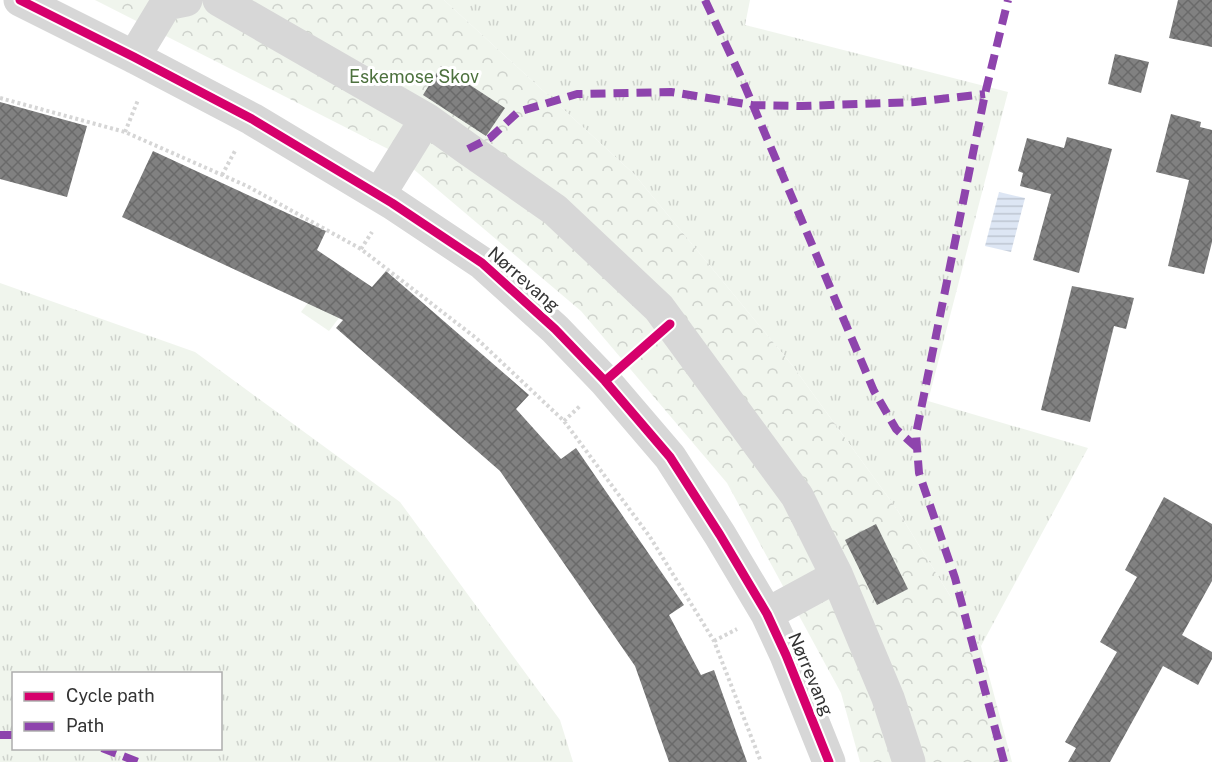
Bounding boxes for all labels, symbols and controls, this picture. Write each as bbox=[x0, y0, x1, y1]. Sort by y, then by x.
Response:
park label: Eskemose Skov bbox=[349, 66, 479, 87]
street label: Nørrevang bbox=[484, 242, 564, 316]
street label: Nørrevang bbox=[784, 629, 838, 719]
legend bbox=[12, 672, 222, 750]
text: Cycle path bbox=[66, 685, 155, 706]
text: Path bbox=[66, 715, 104, 736]

